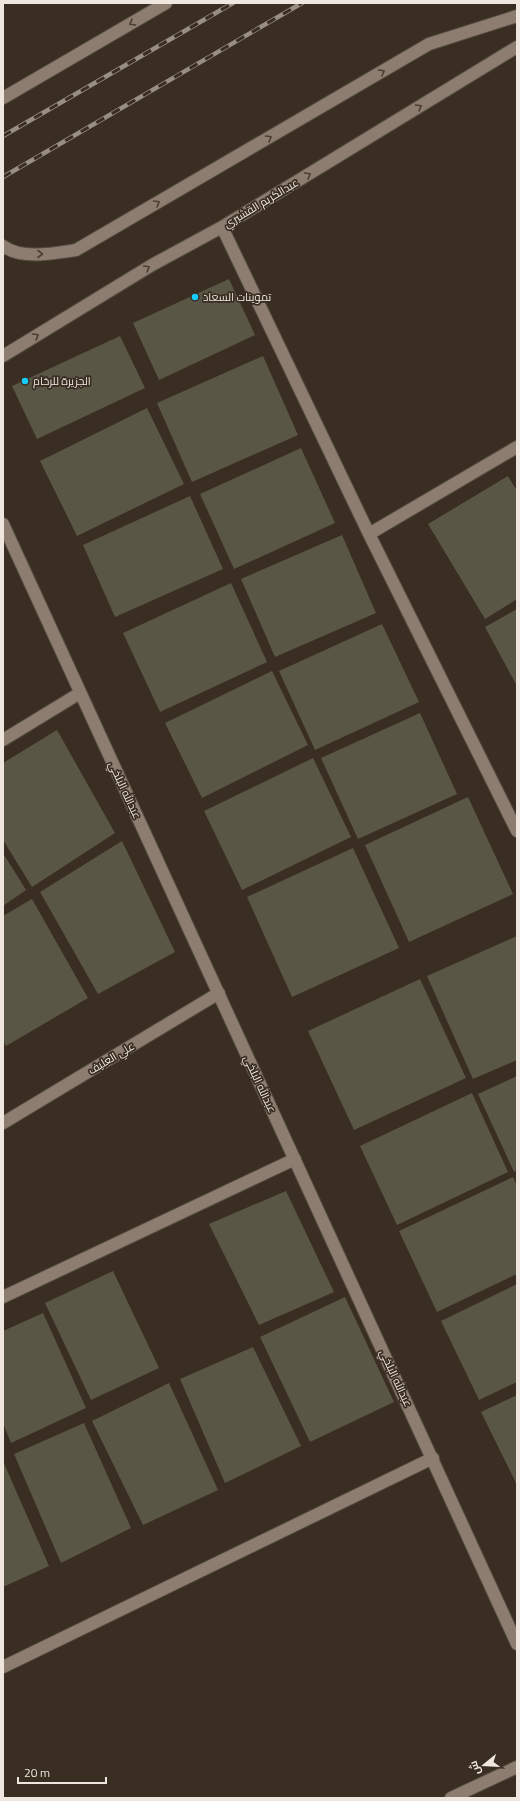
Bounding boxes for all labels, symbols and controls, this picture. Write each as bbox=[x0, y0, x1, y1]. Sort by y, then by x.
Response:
one-way arrow bbox=[129, 18, 136, 25]
one-way arrow bbox=[378, 70, 385, 77]
one-way arrow bbox=[415, 105, 422, 112]
one-way arrow bbox=[265, 135, 273, 142]
one-way arrow bbox=[304, 172, 311, 179]
street label: عبدالكريم القشيري bbox=[221, 174, 302, 232]
one-way arrow bbox=[153, 201, 160, 208]
one-way arrow bbox=[37, 250, 43, 258]
one-way arrow bbox=[143, 266, 150, 273]
place label: تموينات السعاد bbox=[203, 289, 271, 305]
marker: تموينات السعاد bbox=[190, 292, 200, 302]
one-way arrow bbox=[32, 333, 39, 341]
place label: الجزيرة للرخام bbox=[33, 373, 91, 389]
marker: الجزيرة للرخام bbox=[20, 376, 30, 386]
street label: عبدالله البلخي bbox=[104, 759, 145, 822]
street label: علي العليف bbox=[85, 1038, 138, 1079]
street label: عبدالله البلخي bbox=[239, 1053, 280, 1116]
street label: عبدالله البلخي bbox=[375, 1347, 416, 1410]
north arrow bbox=[464, 1745, 504, 1785]
scale bar bbox=[18, 1759, 106, 1785]
text: ش bbox=[465, 1759, 484, 1777]
text: 20 m bbox=[24, 1763, 50, 1782]

